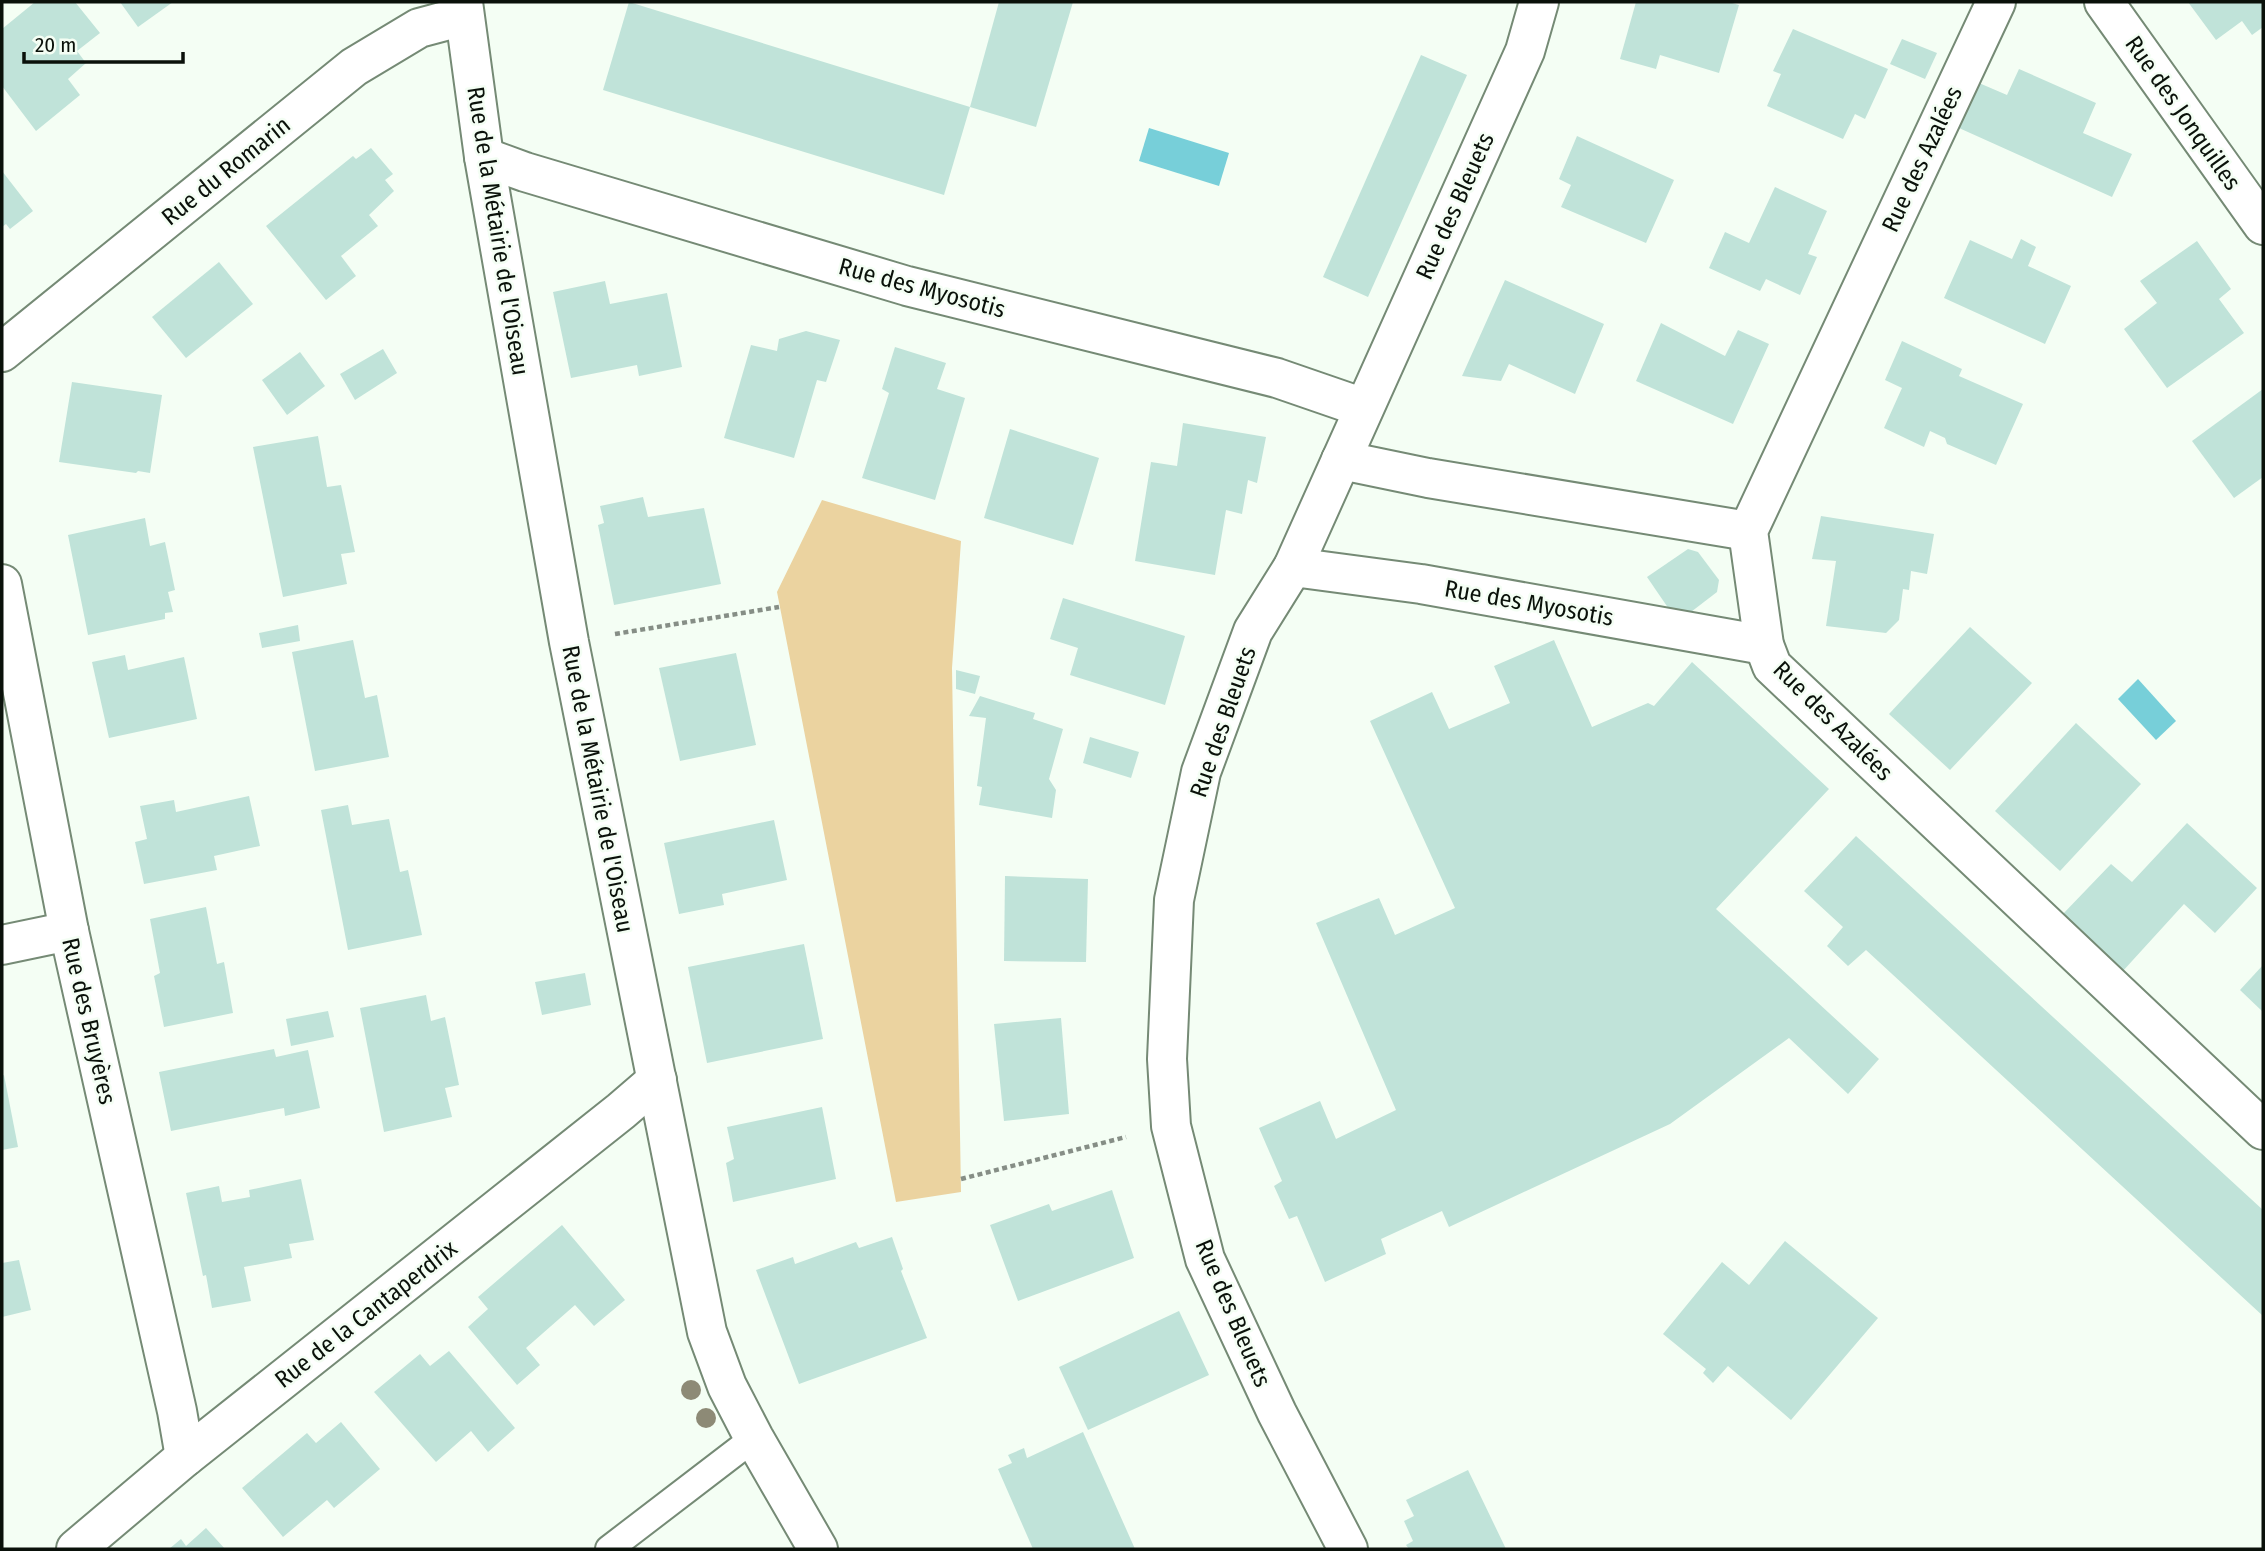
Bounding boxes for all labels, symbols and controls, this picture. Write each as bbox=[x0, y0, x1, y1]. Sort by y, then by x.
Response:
scale bar bbox=[24, 21, 184, 65]
street label: Rue des Jonquilles bbox=[2119, 31, 2247, 195]
text: 20 m bbox=[35, 32, 76, 58]
street label: Rue des Azalées bbox=[1876, 82, 1968, 236]
street label: Rue de la Métairie de l'Oiseau bbox=[461, 85, 535, 377]
street label: Rue du Romarin bbox=[156, 111, 296, 231]
street label: Rue des Bleuets bbox=[1410, 128, 1500, 284]
street label: Rue des Myosotis bbox=[836, 252, 1008, 324]
street label: Rue des Myosotis bbox=[1442, 574, 1616, 632]
street label: Rue de la Métairie de l'Oiseau bbox=[556, 643, 640, 935]
street label: Rue des Bleuets bbox=[1184, 643, 1262, 801]
street label: Rue des Azalées bbox=[1768, 656, 1898, 786]
street label: Rue des Bruyères bbox=[56, 935, 122, 1107]
street label: Rue de la Cantaperdrix bbox=[269, 1234, 463, 1394]
street label: Rue des Bleuets bbox=[1189, 1235, 1277, 1391]

